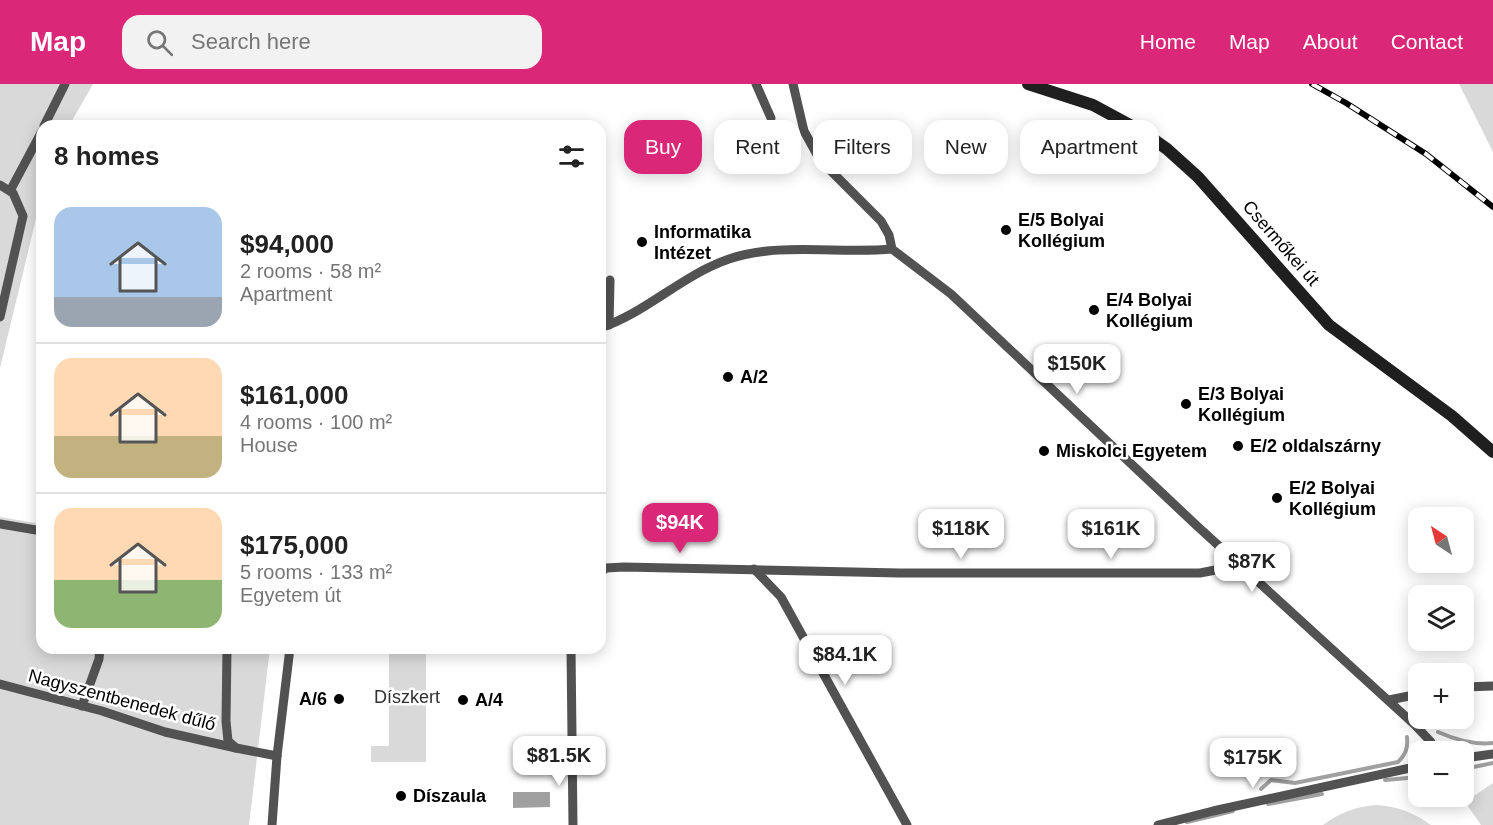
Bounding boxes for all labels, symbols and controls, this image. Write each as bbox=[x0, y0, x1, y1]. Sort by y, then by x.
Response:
search box bbox=[122, 15, 542, 69]
text: Map bbox=[30, 26, 86, 57]
icon: search bbox=[143, 26, 176, 59]
text: Search here bbox=[191, 29, 311, 54]
text: Home bbox=[1140, 30, 1196, 53]
text: Map bbox=[1229, 30, 1270, 53]
text: About bbox=[1303, 30, 1358, 53]
text: Contact bbox=[1391, 30, 1463, 53]
chip: Buy bbox=[624, 120, 702, 174]
chip: Rent bbox=[714, 120, 801, 174]
chip: Filters bbox=[813, 120, 912, 174]
chip: New bbox=[924, 120, 1008, 174]
chip: Apartment bbox=[1020, 120, 1159, 174]
icon: filters bbox=[555, 140, 588, 173]
text: 8 homes bbox=[54, 141, 160, 171]
street label: Csermőkei út bbox=[1239, 196, 1323, 290]
place label: E/5 Bolyai Kollégium bbox=[1018, 210, 1105, 251]
place label: Informatika Intézet bbox=[654, 222, 752, 263]
marker: E/5 Bolyai Kollégium bbox=[999, 223, 1013, 237]
text: $94,000 bbox=[240, 229, 334, 259]
icon: home bbox=[102, 231, 174, 303]
marker: Informatika Intézet bbox=[635, 235, 649, 249]
text: 2 rooms · 58 m² bbox=[240, 260, 381, 282]
text: Apartment bbox=[240, 283, 332, 305]
place label: E/4 Bolyai Kollégium bbox=[1106, 290, 1193, 331]
marker: E/4 Bolyai Kollégium bbox=[1087, 303, 1101, 317]
pin: $150K bbox=[1035, 344, 1119, 395]
text: $150K bbox=[1048, 352, 1106, 374]
place label: A/2 bbox=[740, 367, 768, 387]
marker: A/2 bbox=[721, 370, 735, 384]
text: $161,000 bbox=[240, 380, 348, 410]
icon: home bbox=[102, 382, 174, 454]
place label: E/3 Bolyai Kollégium bbox=[1198, 384, 1285, 425]
marker: E/3 Bolyai Kollégium bbox=[1179, 397, 1193, 411]
text: 4 rooms · 100 m² bbox=[240, 411, 392, 433]
text: House bbox=[240, 434, 298, 456]
place label: E/2 oldalszárny bbox=[1250, 436, 1381, 456]
marker: E/2 oldalszárny bbox=[1231, 439, 1245, 453]
place label: Miskolci Egyetem bbox=[1056, 441, 1207, 461]
marker: Miskolci Egyetem bbox=[1037, 444, 1051, 458]
place label: E/2 Bolyai Kollégium bbox=[1289, 478, 1376, 519]
marker: E/2 Bolyai Kollégium bbox=[1270, 491, 1284, 505]
pin: $94K bbox=[644, 503, 716, 554]
north arrow bbox=[1408, 507, 1474, 573]
map controls bbox=[1408, 507, 1474, 807]
pin: $118K bbox=[919, 509, 1003, 560]
pin: $161K bbox=[1069, 509, 1153, 560]
text: $94K bbox=[656, 511, 704, 533]
text: $118K bbox=[932, 517, 990, 539]
text: $161K bbox=[1082, 517, 1140, 539]
text: $175,000 bbox=[240, 530, 348, 560]
icon: home bbox=[102, 532, 174, 604]
pin: $87K bbox=[1216, 542, 1288, 593]
text: $87K bbox=[1228, 550, 1276, 572]
text: 5 rooms · 133 m² bbox=[240, 561, 392, 583]
text: Egyetem út bbox=[240, 584, 341, 606]
button: layers bbox=[1408, 585, 1474, 651]
pin: $84.1K bbox=[796, 635, 894, 686]
text: $84.1K bbox=[813, 643, 877, 665]
button: + bbox=[1408, 663, 1474, 729]
street label: Nagyszentbenedek dűlő bbox=[26, 665, 218, 735]
park label: Díszkert bbox=[374, 687, 440, 707]
place label: A/6 bbox=[299, 689, 327, 709]
place label: A/4 bbox=[475, 690, 503, 710]
marker: A/6 bbox=[332, 692, 346, 706]
marker: A/4 bbox=[456, 693, 470, 707]
pin: $81.5K bbox=[510, 736, 608, 787]
pin: $175K bbox=[1211, 738, 1295, 789]
button: − bbox=[1408, 741, 1474, 807]
text: $81.5K bbox=[527, 744, 591, 766]
text: $175K bbox=[1224, 746, 1282, 768]
place label: Díszaula bbox=[413, 786, 487, 806]
marker: Díszaula bbox=[394, 789, 408, 803]

